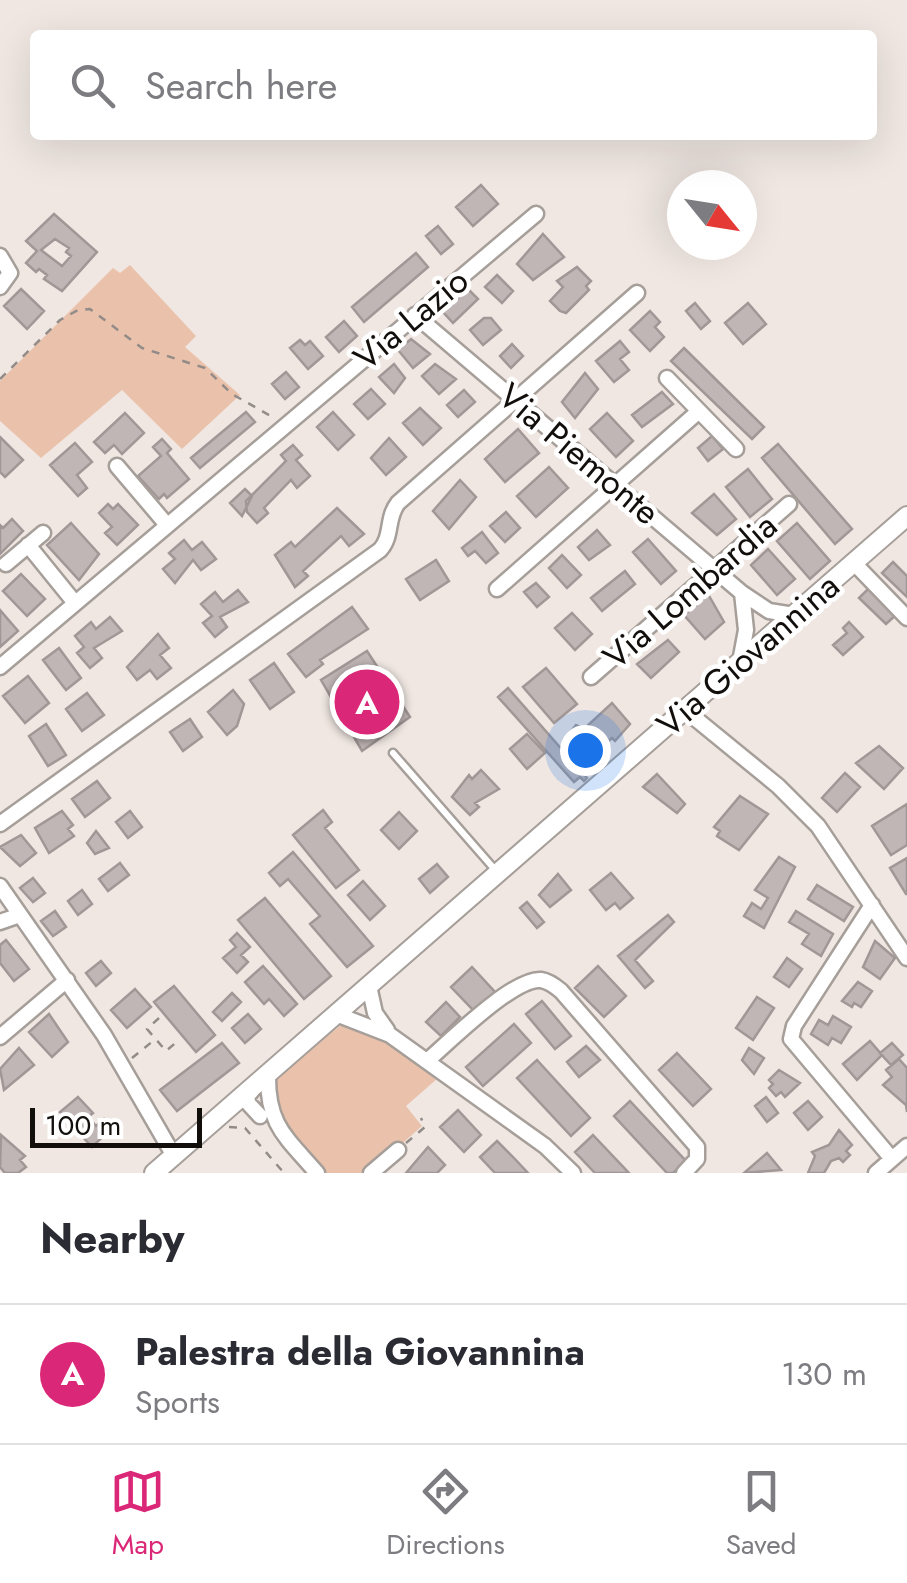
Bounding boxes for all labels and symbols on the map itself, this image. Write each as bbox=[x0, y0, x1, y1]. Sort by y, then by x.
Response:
north arrow bbox=[667, 170, 757, 260]
street label: Via Lazio bbox=[343, 256, 479, 382]
street label: Via Piemonte bbox=[487, 372, 671, 536]
street label: Via Lombardia bbox=[592, 501, 788, 681]
street label: Via Giovannina bbox=[646, 561, 850, 749]
pin: A bbox=[334, 664, 400, 740]
your location bbox=[560, 725, 611, 776]
scale bar bbox=[30, 1103, 202, 1148]

